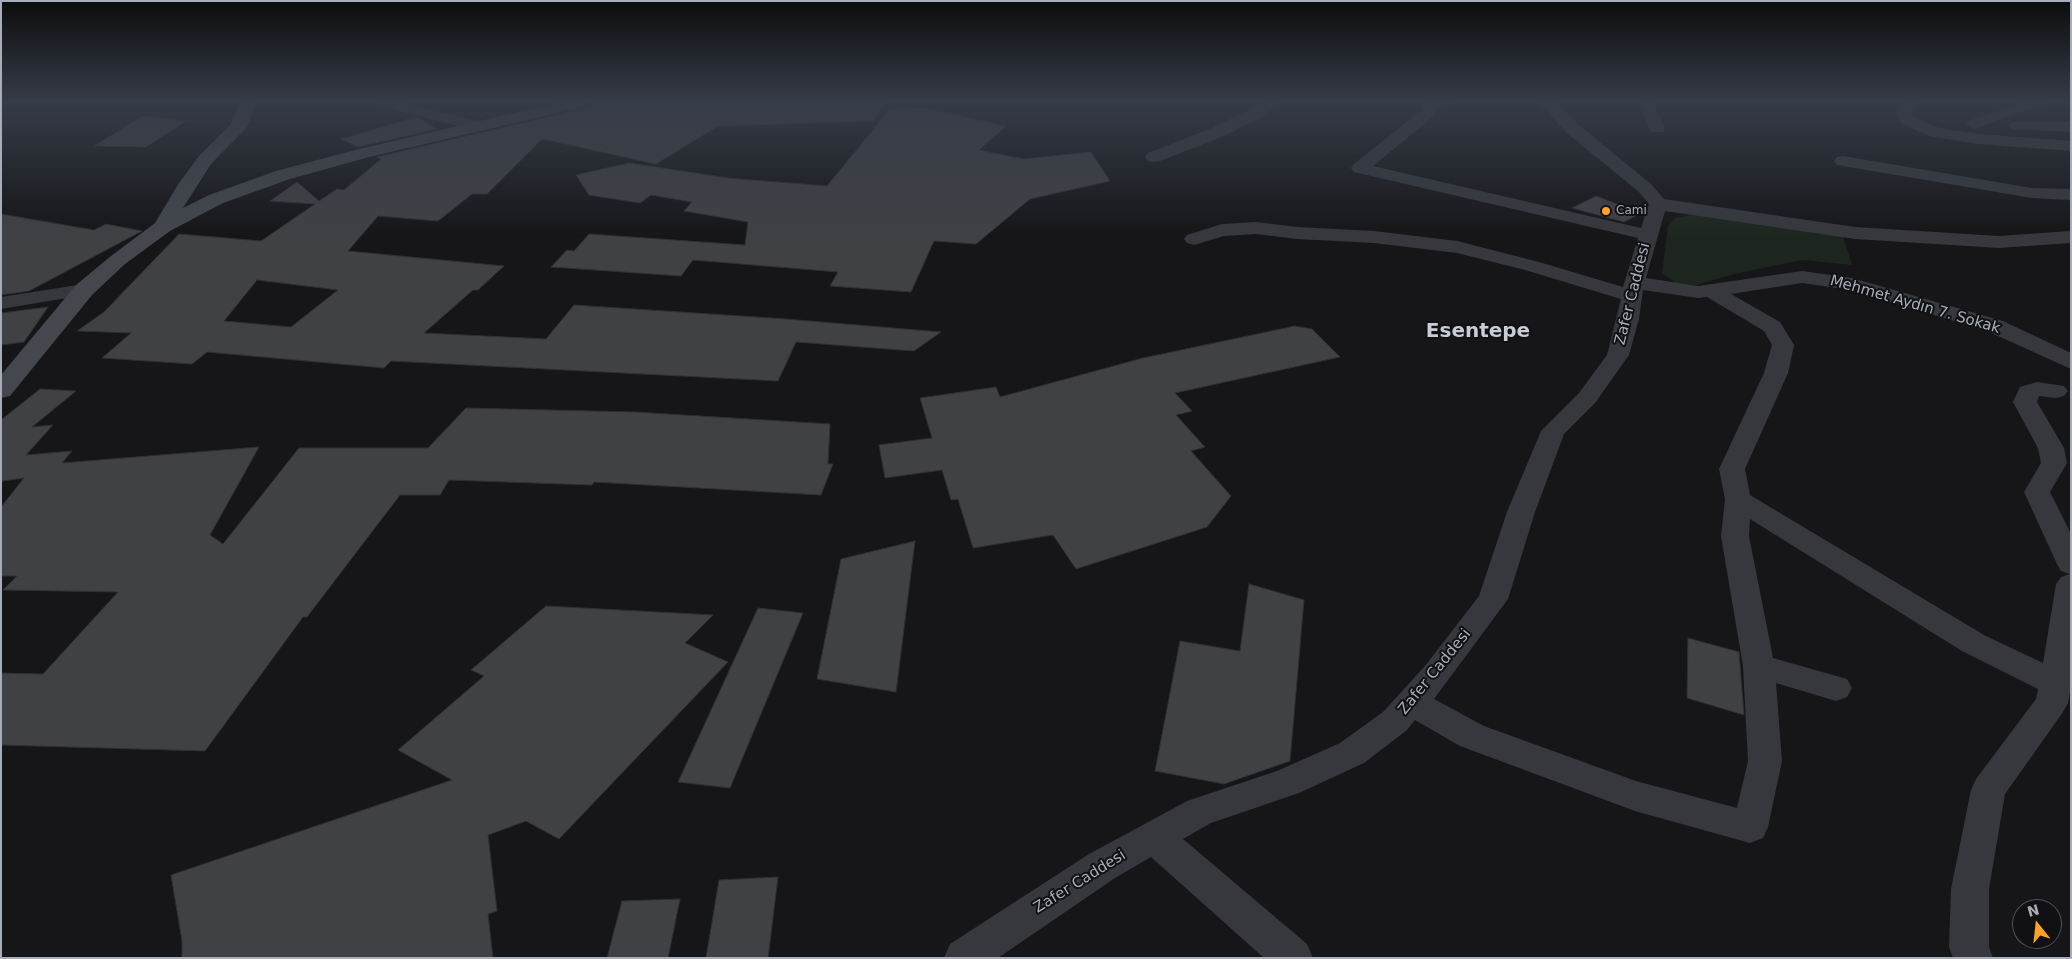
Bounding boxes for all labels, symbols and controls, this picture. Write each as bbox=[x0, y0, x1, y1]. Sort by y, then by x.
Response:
place label: Cami bbox=[1616, 204, 1647, 218]
marker: Cami bbox=[1600, 205, 1612, 217]
street label: Zafer Caddesi bbox=[1612, 241, 1654, 347]
street label: Mehmet Aydın 7. Sokak bbox=[1828, 272, 2002, 338]
district label: Esentepe bbox=[1426, 320, 1530, 344]
street label: Zafer Caddesi bbox=[1395, 626, 1475, 718]
street label: Zafer Caddesi bbox=[1031, 847, 1129, 917]
north arrow bbox=[2012, 899, 2062, 949]
text: N bbox=[2025, 901, 2041, 920]

